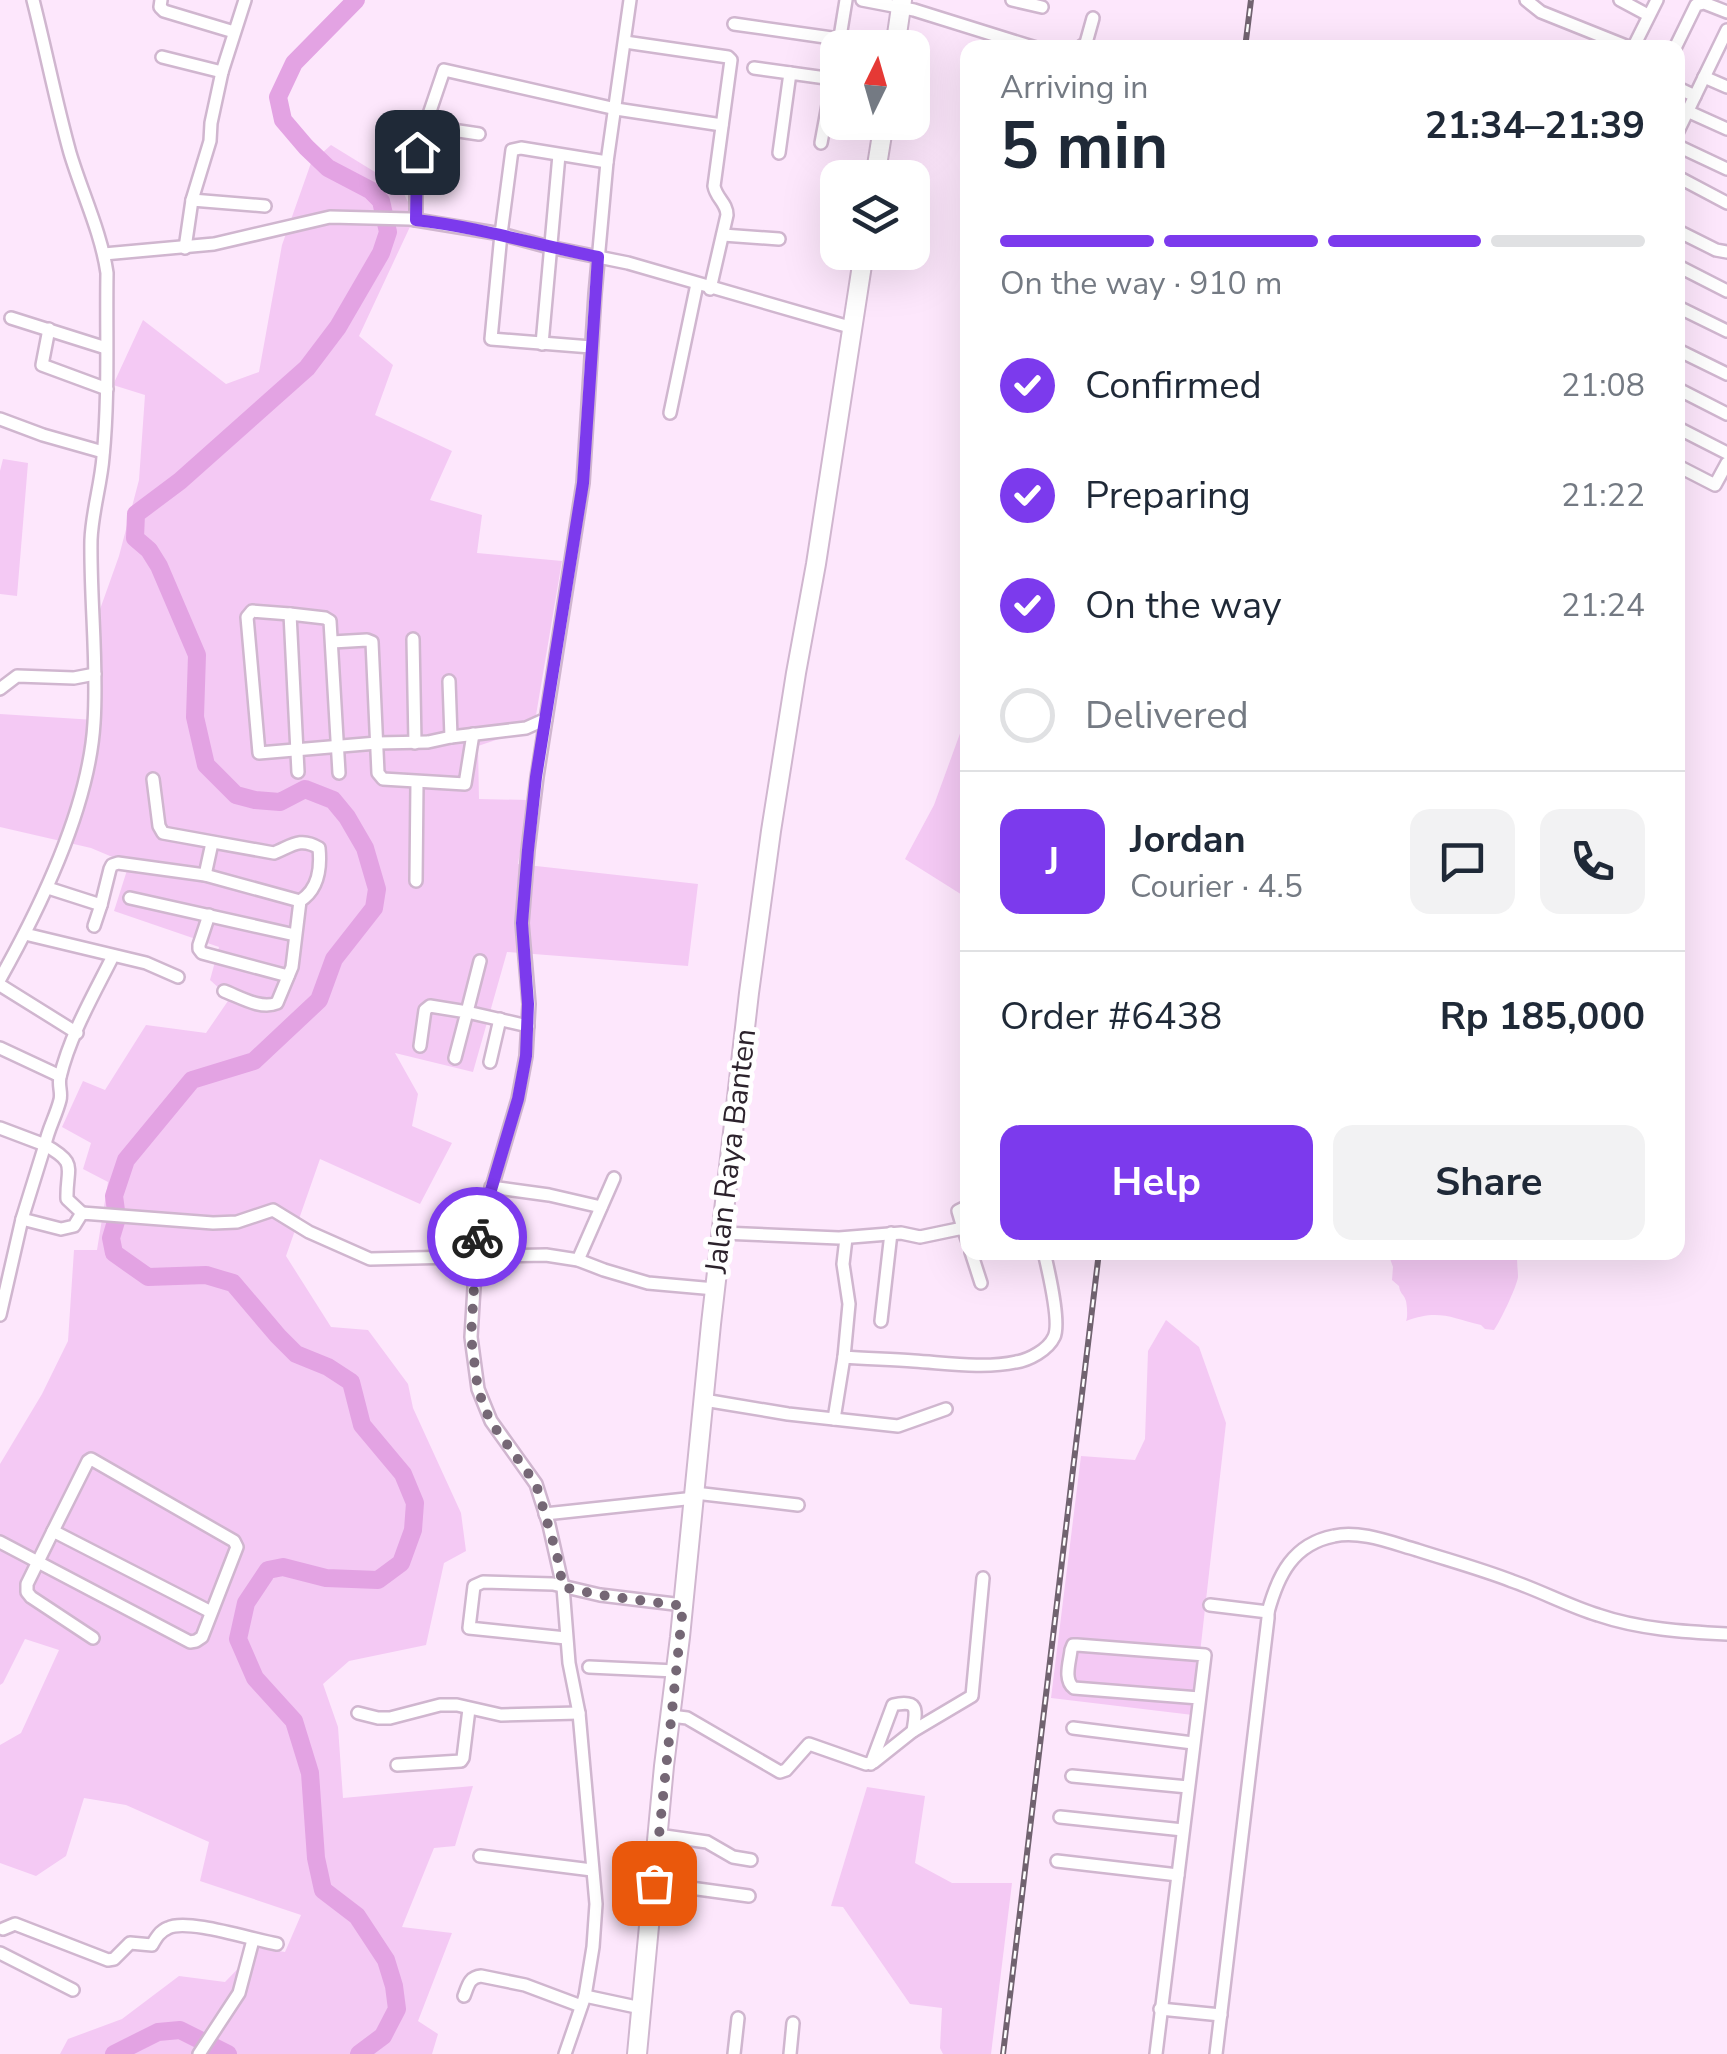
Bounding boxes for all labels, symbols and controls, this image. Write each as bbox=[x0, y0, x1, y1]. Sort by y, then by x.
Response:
north arrow bbox=[820, 30, 930, 140]
map controls bbox=[820, 30, 930, 270]
text: Arriving in bbox=[1000, 66, 1148, 109]
text: 21:34–21:39 bbox=[1425, 100, 1645, 151]
text: 5 min bbox=[1000, 102, 1168, 191]
pin bbox=[375, 110, 460, 195]
icon: home bbox=[390, 125, 445, 180]
button: layers bbox=[820, 160, 930, 270]
text: On the way · 910 m bbox=[1000, 262, 1282, 305]
icon: check bbox=[1000, 358, 1055, 413]
text: Confirmed bbox=[1085, 360, 1262, 411]
text: 21:08 bbox=[1561, 364, 1645, 407]
icon: check bbox=[1000, 468, 1055, 523]
text: Preparing bbox=[1085, 470, 1251, 521]
text: 21:22 bbox=[1561, 474, 1645, 517]
icon: check bbox=[1000, 578, 1055, 633]
text: On the way bbox=[1085, 580, 1281, 631]
text: 21:24 bbox=[1561, 584, 1645, 627]
text: Delivered bbox=[1085, 690, 1249, 741]
button: chat bbox=[1410, 809, 1515, 914]
button: phone bbox=[1540, 809, 1645, 914]
text: Jordan bbox=[1130, 814, 1246, 865]
text: J bbox=[1046, 836, 1059, 887]
text: Courier · 4.5 bbox=[1130, 865, 1303, 908]
text: Order #6438 bbox=[1000, 991, 1222, 1042]
text: Rp 185,000 bbox=[1440, 991, 1645, 1042]
street label: Jalan Raya Banten bbox=[696, 1026, 766, 1277]
button: Help bbox=[1000, 1125, 1313, 1240]
button: Share bbox=[1333, 1125, 1645, 1240]
courier bbox=[427, 1187, 527, 1287]
icon: bike bbox=[450, 1210, 505, 1265]
pin bbox=[612, 1841, 697, 1926]
icon: bag bbox=[627, 1856, 682, 1911]

